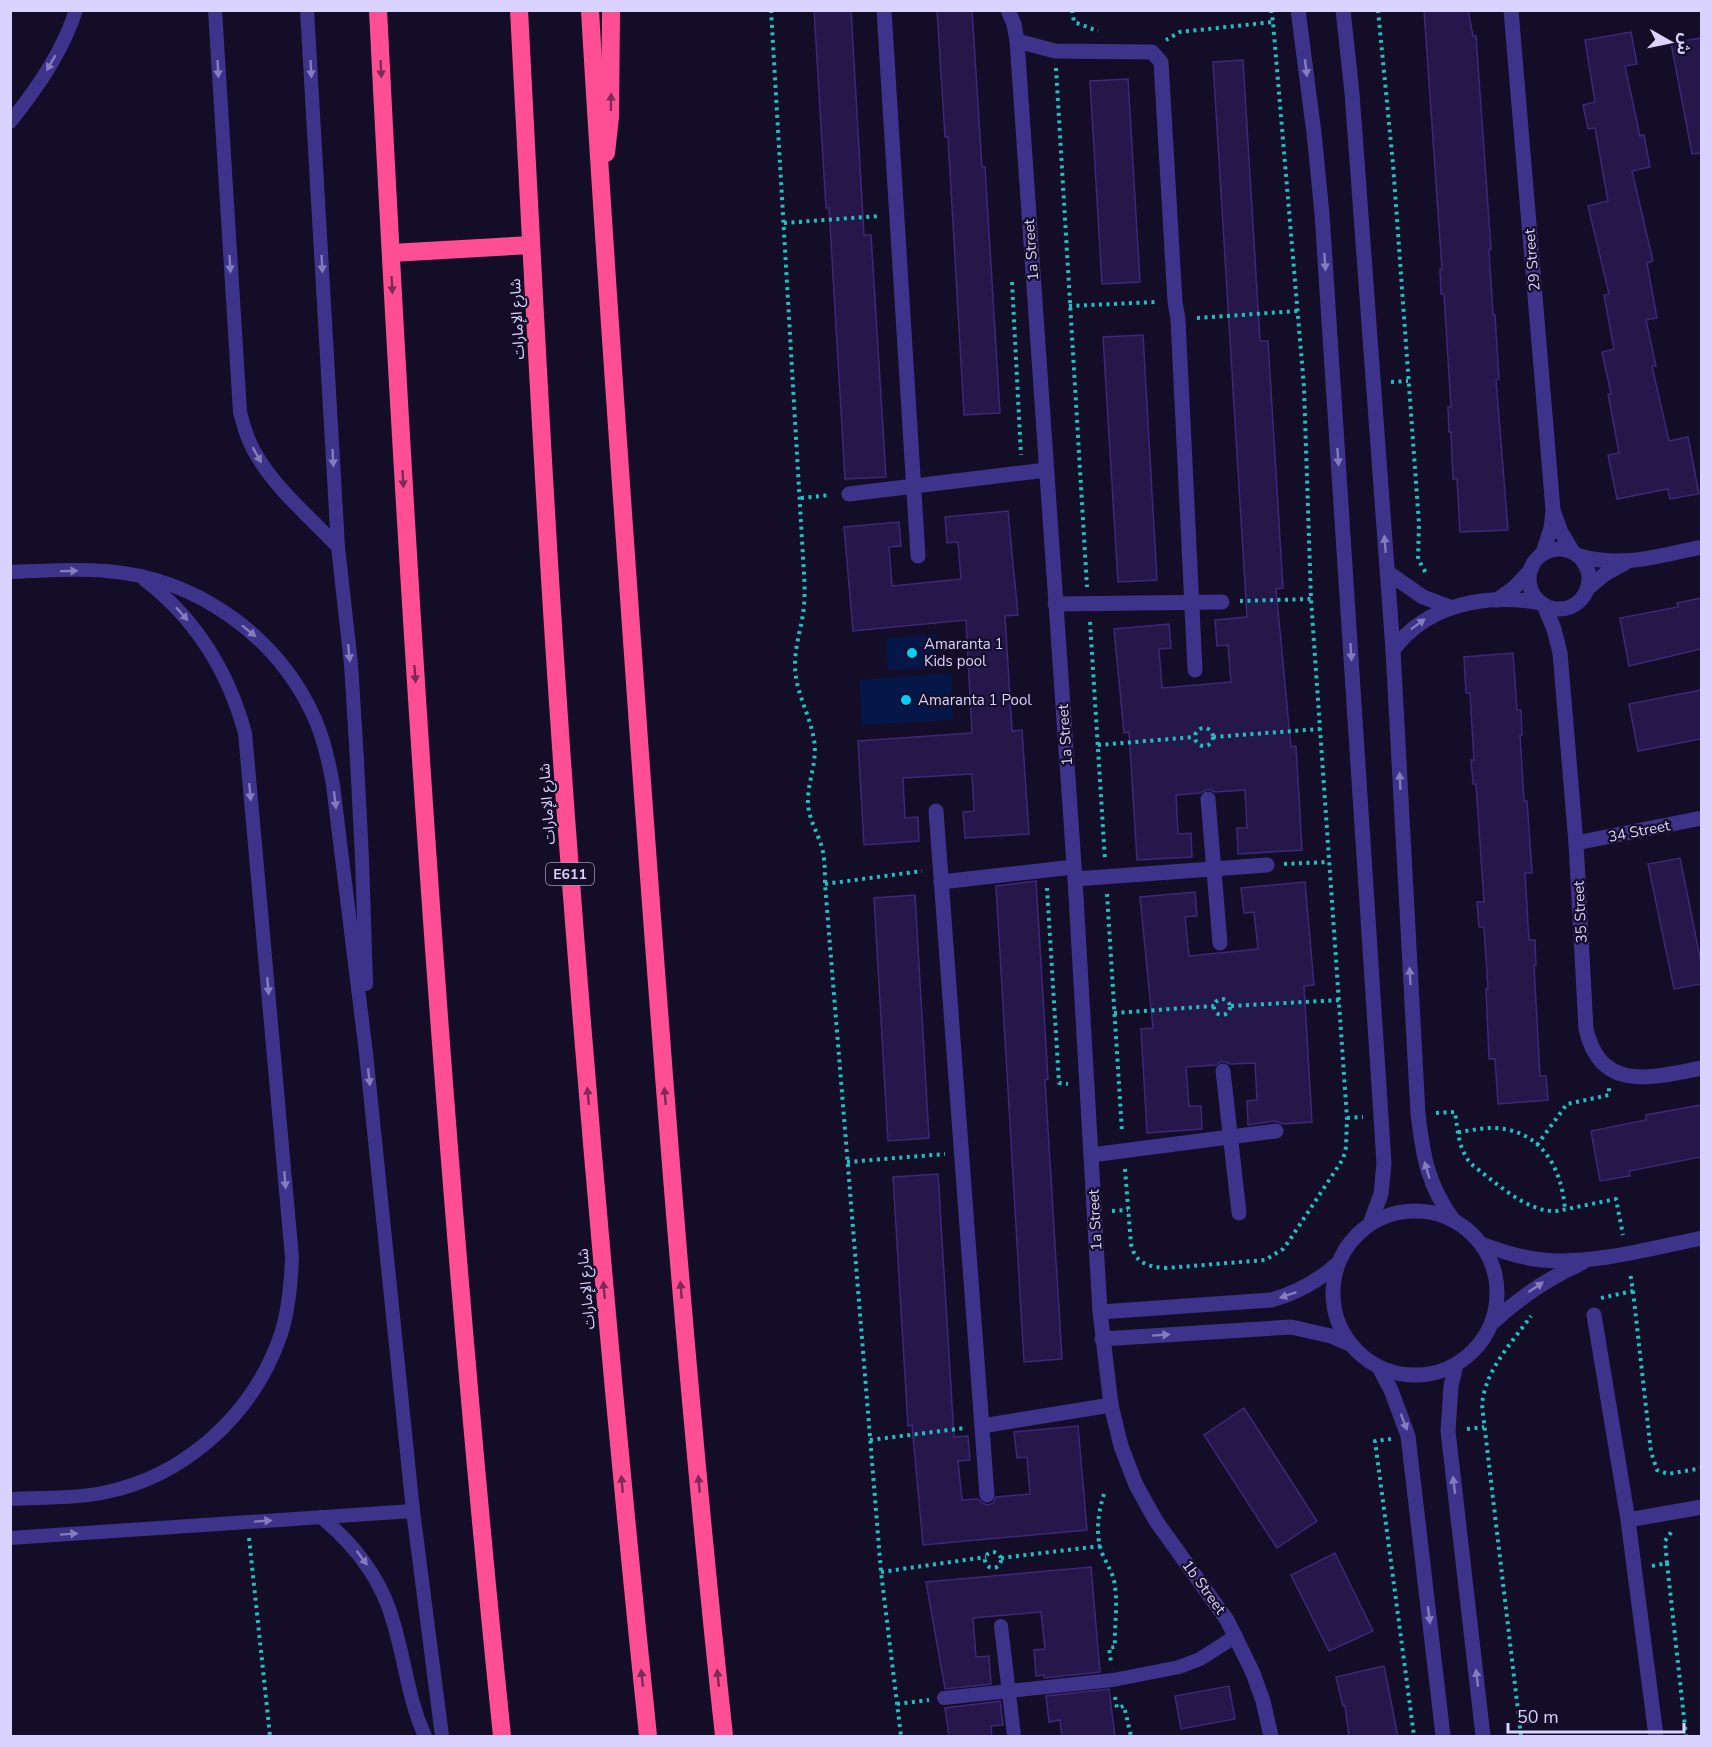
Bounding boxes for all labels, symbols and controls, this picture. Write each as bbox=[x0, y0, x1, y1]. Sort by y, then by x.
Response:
north arrow bbox=[1640, 12, 1700, 72]
text: ش bbox=[1671, 32, 1696, 57]
one-way arrow bbox=[45, 55, 56, 71]
one-way arrow bbox=[214, 59, 223, 78]
one-way arrow bbox=[306, 59, 315, 78]
one-way arrow bbox=[377, 59, 386, 78]
one-way arrow bbox=[1302, 59, 1311, 78]
one-way arrow bbox=[606, 93, 616, 112]
street label: 1a Street bbox=[1019, 218, 1043, 281]
street label: 29 Street bbox=[1519, 227, 1545, 292]
one-way arrow bbox=[1320, 253, 1329, 272]
one-way arrow bbox=[226, 254, 235, 273]
one-way arrow bbox=[317, 254, 327, 273]
one-way arrow bbox=[388, 275, 397, 294]
street label: شارع الإمارات bbox=[505, 278, 531, 360]
one-way arrow bbox=[252, 447, 262, 464]
one-way arrow bbox=[1333, 448, 1343, 467]
one-way arrow bbox=[329, 449, 338, 468]
one-way arrow bbox=[398, 470, 408, 489]
one-way arrow bbox=[1380, 535, 1389, 554]
one-way arrow bbox=[59, 566, 78, 576]
one-way arrow bbox=[175, 606, 188, 621]
one-way arrow bbox=[1409, 618, 1425, 630]
one-way arrow bbox=[241, 624, 256, 637]
place label: Amaranta 1 Kids pool bbox=[924, 634, 1004, 671]
one-way arrow bbox=[1346, 642, 1355, 661]
one-way arrow bbox=[345, 643, 354, 662]
marker: Amaranta 1 Kids pool bbox=[905, 646, 919, 660]
one-way arrow bbox=[410, 664, 420, 683]
place label: Amaranta 1 Pool bbox=[918, 690, 1032, 710]
marker: Amaranta 1 Pool bbox=[899, 693, 913, 707]
street label: 1a Street bbox=[1053, 703, 1077, 766]
street label: شارع الإمارات bbox=[534, 762, 562, 845]
one-way arrow bbox=[1395, 771, 1404, 790]
one-way arrow bbox=[245, 782, 255, 801]
one-way arrow bbox=[330, 791, 340, 810]
street label: 34 Street bbox=[1606, 815, 1672, 847]
road number: E611 bbox=[546, 863, 594, 885]
street label: 35 Street bbox=[1568, 879, 1592, 944]
one-way arrow bbox=[1406, 966, 1415, 985]
one-way arrow bbox=[263, 977, 273, 996]
one-way arrow bbox=[364, 1068, 374, 1087]
one-way arrow bbox=[583, 1086, 593, 1105]
one-way arrow bbox=[660, 1086, 670, 1105]
one-way arrow bbox=[1422, 1161, 1431, 1179]
one-way arrow bbox=[280, 1171, 290, 1190]
street label: 1a Street bbox=[1083, 1188, 1107, 1251]
street label: شارع الإمارات bbox=[572, 1247, 601, 1330]
one-way arrow bbox=[599, 1281, 609, 1300]
one-way arrow bbox=[676, 1281, 686, 1300]
one-way arrow bbox=[1528, 1281, 1544, 1293]
one-way arrow bbox=[1279, 1290, 1297, 1300]
one-way arrow bbox=[1151, 1330, 1170, 1340]
one-way arrow bbox=[1399, 1413, 1409, 1431]
one-way arrow bbox=[617, 1475, 627, 1494]
one-way arrow bbox=[694, 1475, 704, 1494]
one-way arrow bbox=[1449, 1475, 1459, 1494]
one-way arrow bbox=[254, 1516, 273, 1526]
one-way arrow bbox=[59, 1529, 78, 1539]
one-way arrow bbox=[356, 1550, 368, 1566]
street label: 1b Street bbox=[1178, 1556, 1231, 1619]
one-way arrow bbox=[1425, 1606, 1434, 1625]
one-way arrow bbox=[637, 1669, 647, 1688]
one-way arrow bbox=[713, 1669, 723, 1688]
one-way arrow bbox=[1472, 1669, 1481, 1688]
scale bar bbox=[1508, 1696, 1684, 1734]
text: 50 m bbox=[1517, 1705, 1559, 1729]

